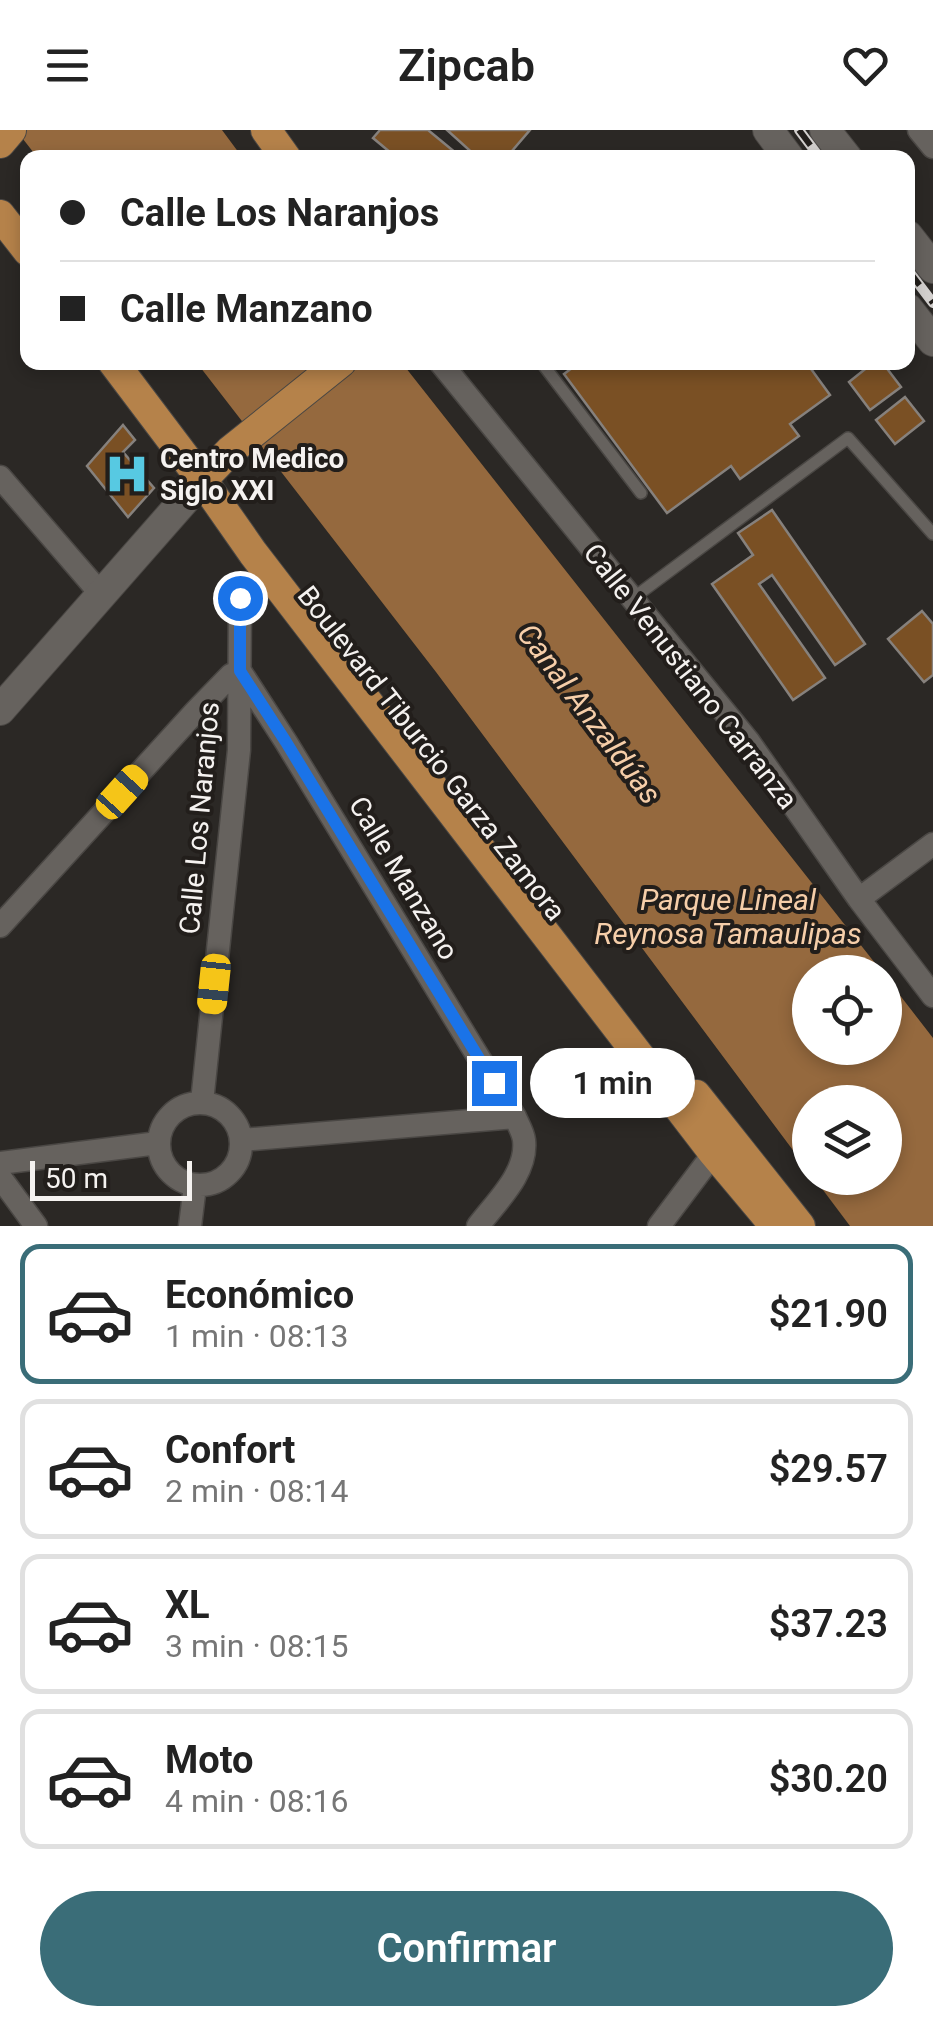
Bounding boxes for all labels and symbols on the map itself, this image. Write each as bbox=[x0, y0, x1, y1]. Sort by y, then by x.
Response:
place label: Centro Medico Siglo XXI bbox=[160, 442, 344, 507]
hospital icon: Centro Medico Siglo XXI bbox=[103, 450, 151, 498]
street label: Calle Venustiano Carranza bbox=[577, 537, 804, 816]
route start bbox=[218, 576, 263, 621]
street label: Boulevard Tiburcio Garza Zamora bbox=[291, 580, 572, 927]
water label: Canal Anzaldúas bbox=[510, 617, 669, 811]
street label: Calle Los Naranjos bbox=[173, 700, 226, 936]
car bbox=[91, 760, 153, 824]
street label: Calle Manzano bbox=[342, 791, 465, 966]
water label: Parque Lineal Reynosa Tamaulipas bbox=[594, 882, 862, 951]
car bbox=[196, 953, 232, 1015]
callout: 1 min bbox=[529, 1048, 694, 1118]
route end bbox=[472, 1061, 517, 1106]
scale bar bbox=[30, 1156, 192, 1200]

